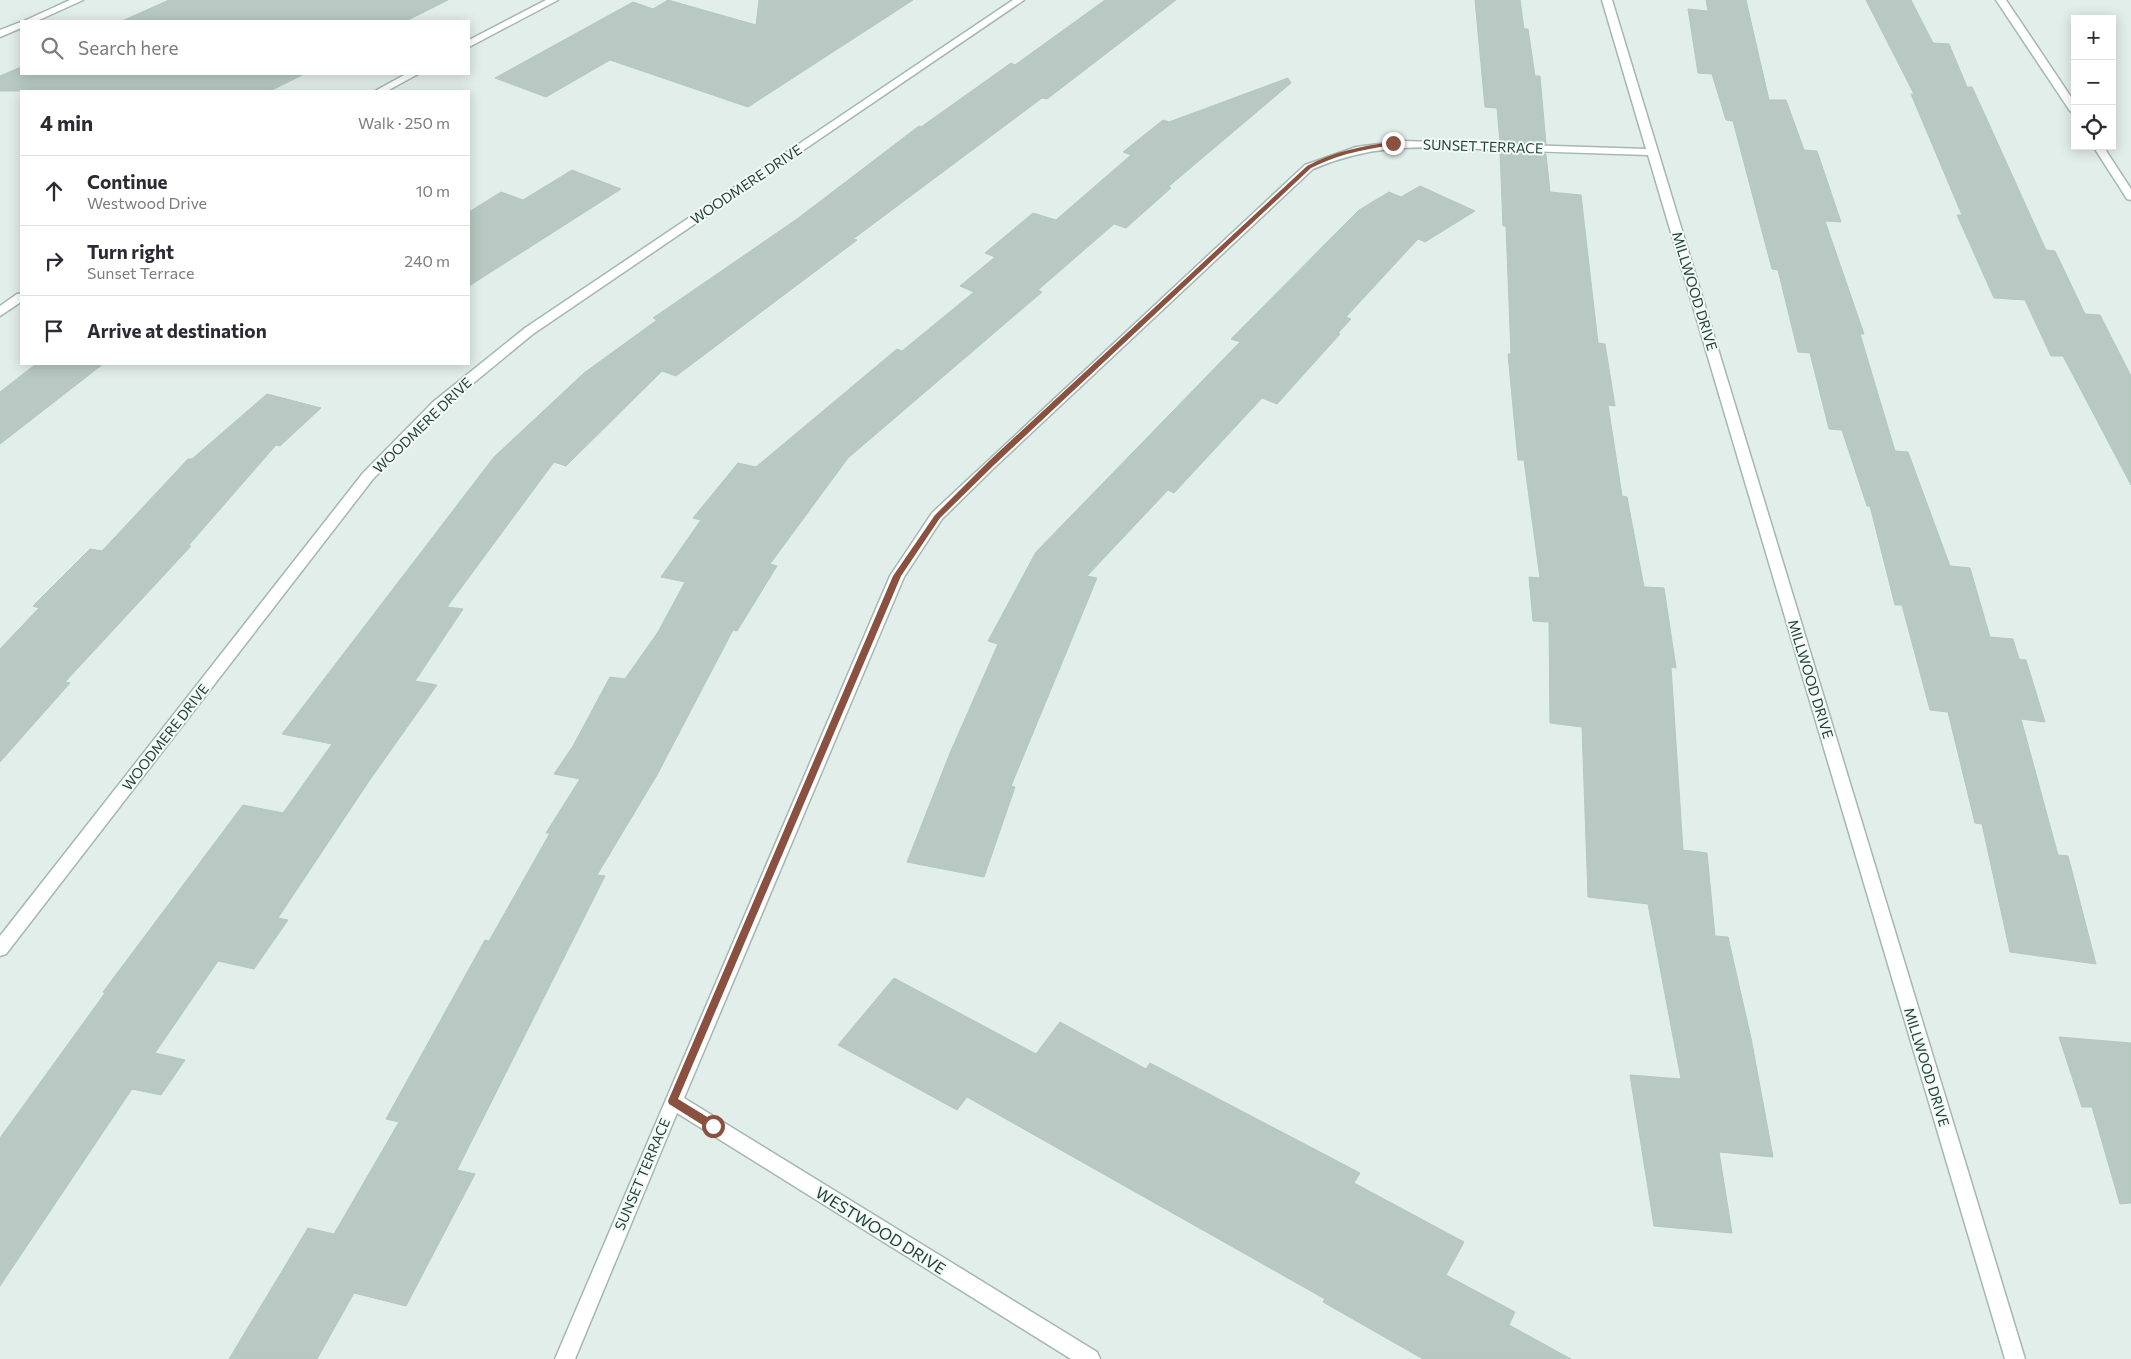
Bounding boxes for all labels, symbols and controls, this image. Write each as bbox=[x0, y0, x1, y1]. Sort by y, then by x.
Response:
map controls bbox=[2071, 15, 2116, 150]
button: + bbox=[2071, 15, 2116, 60]
search box bbox=[20, 20, 470, 75]
icon: search bbox=[38, 34, 66, 62]
text: Search here bbox=[78, 36, 178, 59]
button: − bbox=[2071, 60, 2116, 105]
button: locate bbox=[2071, 105, 2116, 150]
text: 4 min bbox=[40, 110, 93, 135]
text: Walk · 250 m bbox=[358, 113, 450, 132]
route end bbox=[1382, 132, 1405, 155]
street label: SUNSET TERRACE bbox=[1423, 135, 1543, 157]
street label: WOODMERE DRIVE bbox=[687, 140, 805, 228]
text: Continue bbox=[87, 170, 167, 193]
icon: ahead bbox=[40, 177, 68, 205]
text: 10 m bbox=[416, 181, 450, 200]
text: Westwood Drive bbox=[87, 193, 207, 212]
street label: MILLWOOD DRIVE bbox=[1669, 229, 1721, 353]
text: Turn right bbox=[87, 240, 174, 263]
icon: right bbox=[40, 247, 68, 275]
text: 240 m bbox=[404, 251, 450, 270]
text: Sunset Terrace bbox=[87, 263, 195, 282]
icon: arrive bbox=[40, 317, 68, 345]
text: Arrive at destination bbox=[87, 319, 267, 342]
street label: WOODMERE DRIVE bbox=[369, 374, 475, 476]
street label: MILLWOOD DRIVE bbox=[1785, 617, 1837, 741]
street label: WOODMERE DRIVE bbox=[118, 680, 212, 794]
street label: MILLWOOD DRIVE bbox=[1901, 1005, 1953, 1129]
street label: SUNSET TERRACE bbox=[611, 1115, 673, 1233]
route start bbox=[702, 1115, 725, 1138]
street label: WESTWOOD DRIVE bbox=[812, 1182, 950, 1278]

